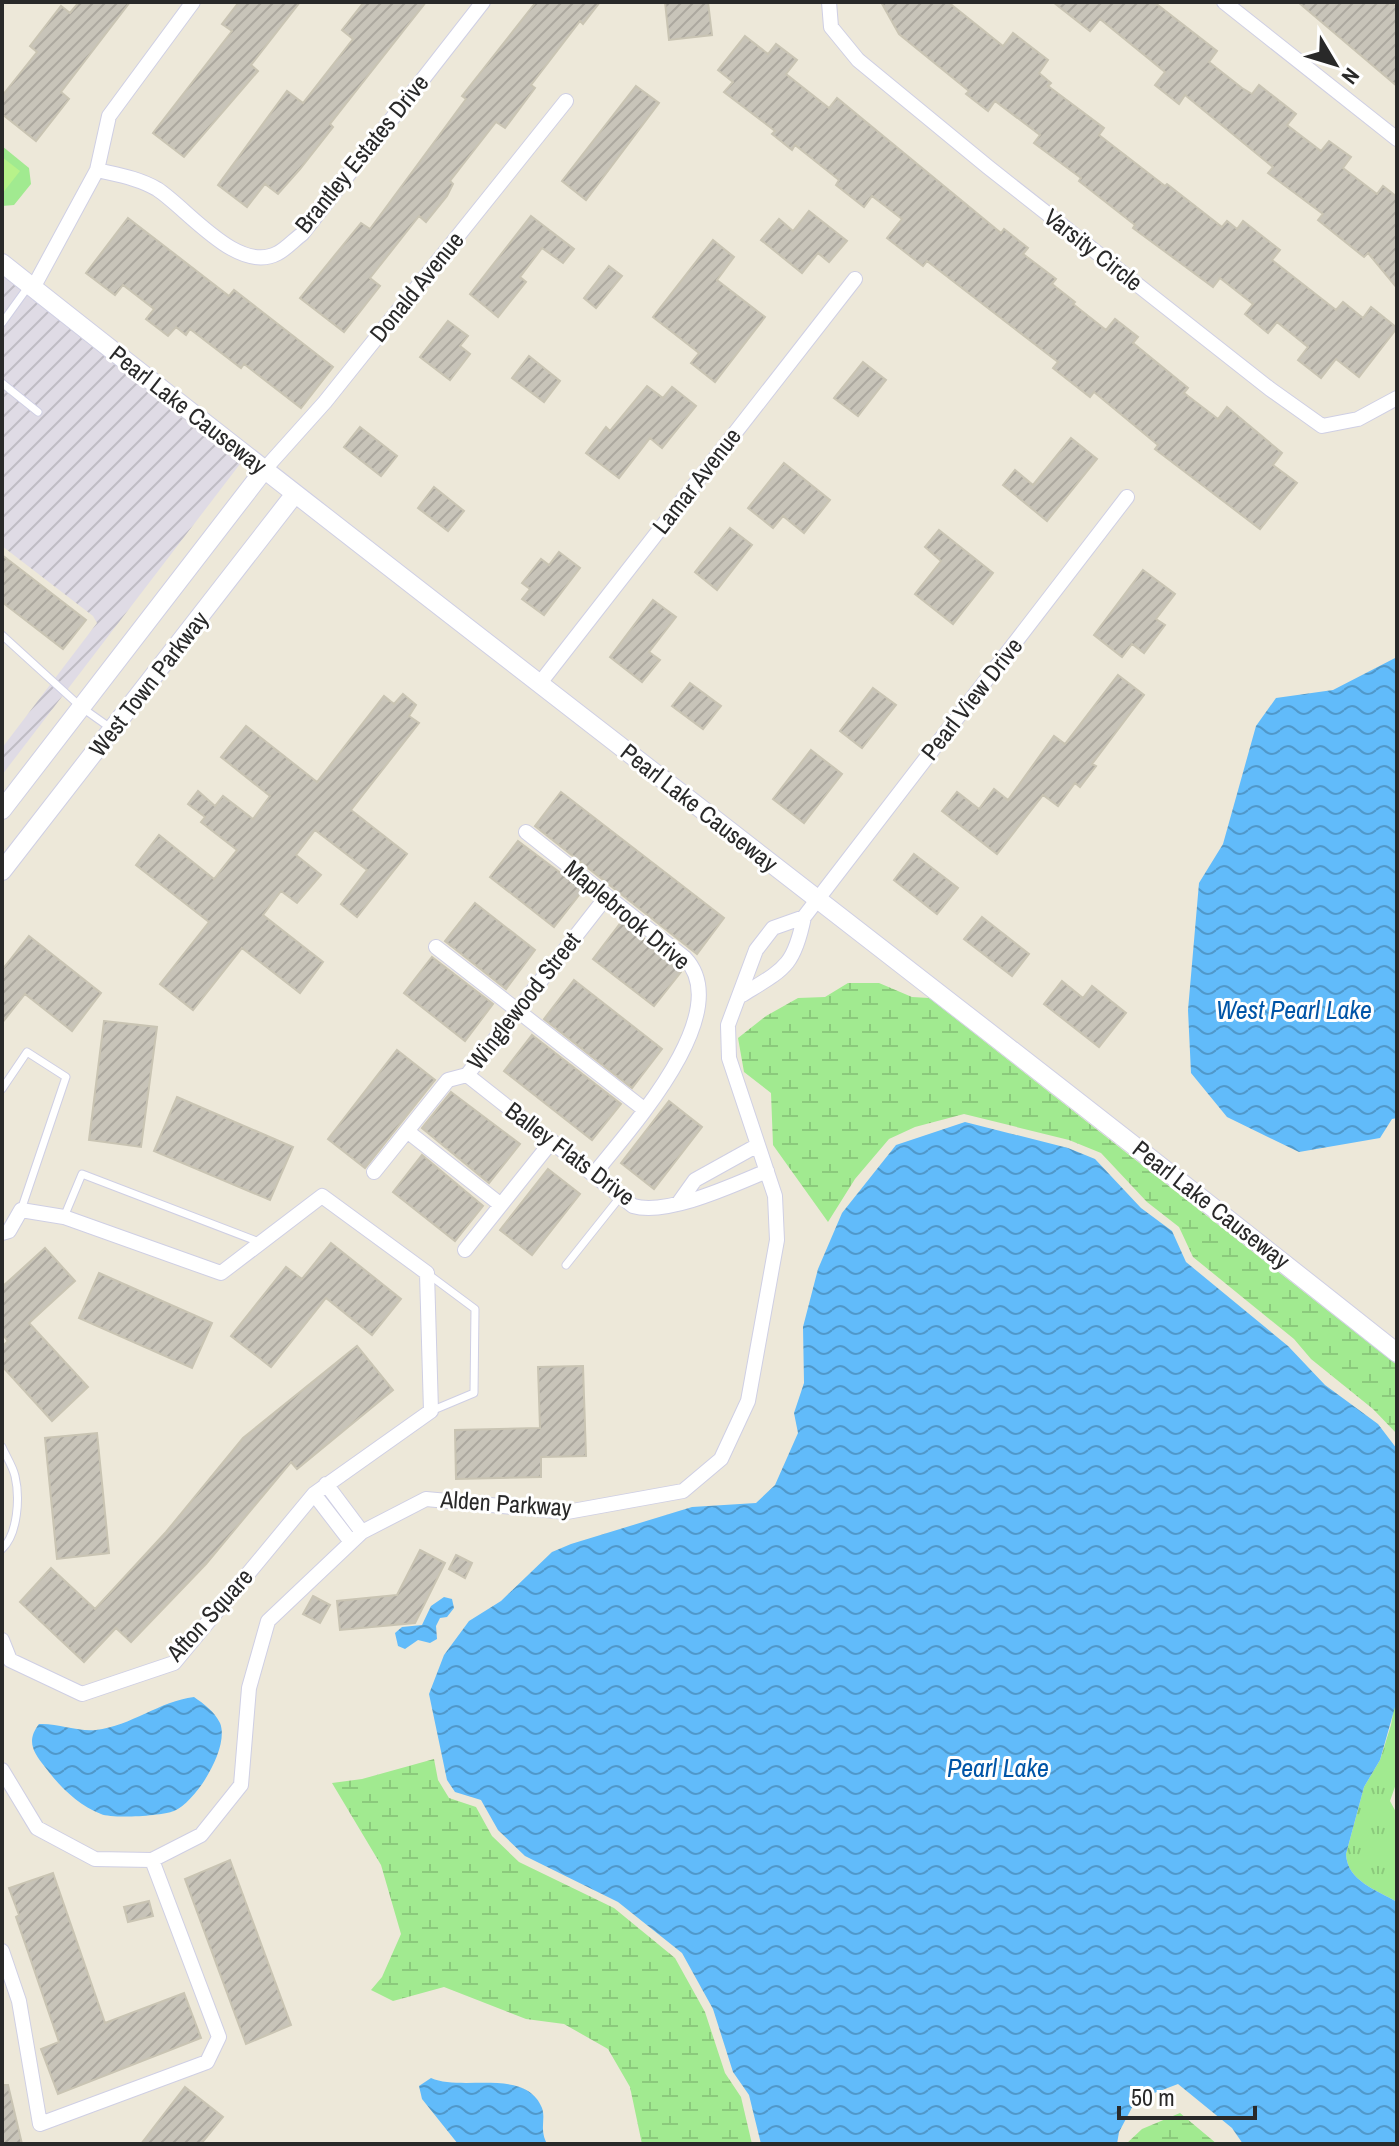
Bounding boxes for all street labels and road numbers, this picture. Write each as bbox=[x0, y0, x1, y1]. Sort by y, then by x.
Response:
street label: Brantley Estates Drive bbox=[287, 67, 435, 240]
street label: Varsity Circle bbox=[1038, 201, 1149, 298]
street label: Donald Avenue bbox=[362, 225, 471, 348]
street label: Pearl Lake Causeway bbox=[103, 338, 274, 481]
street label: Lamar Avenue bbox=[645, 421, 748, 540]
street label: West Town Parkway bbox=[81, 604, 215, 763]
street label: Pearl View Drive bbox=[913, 630, 1029, 766]
street label: Pearl Lake Causeway bbox=[614, 736, 785, 879]
street label: Maplebrook Drive bbox=[558, 852, 697, 976]
street label: Winglewood Street bbox=[459, 925, 587, 1076]
street label: Balley Flats Drive bbox=[499, 1094, 642, 1212]
street label: Pearl Lake Causeway bbox=[1126, 1133, 1297, 1276]
street label: Alden Parkway bbox=[438, 1482, 573, 1524]
street label: Afton Square bbox=[158, 1561, 260, 1668]

